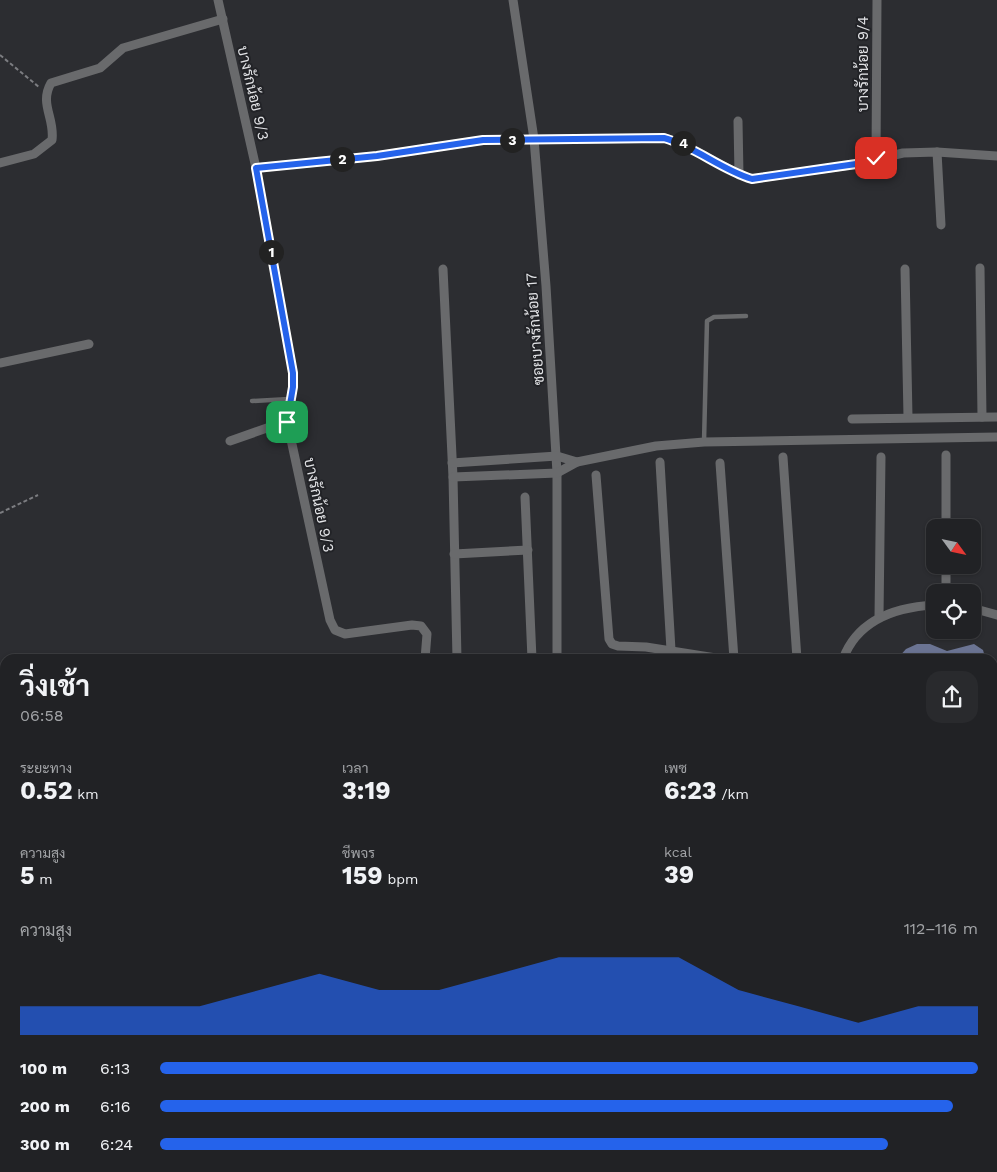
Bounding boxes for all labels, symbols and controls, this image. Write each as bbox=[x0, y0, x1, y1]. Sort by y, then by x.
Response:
street label: บางรักน้อย 9/4 bbox=[853, 16, 872, 112]
street label: บางรักน้อย 9/3 bbox=[233, 44, 274, 142]
pin: 3 bbox=[500, 128, 524, 152]
pin: 4 bbox=[670, 130, 696, 156]
text: 3 bbox=[508, 132, 517, 148]
text: 4 bbox=[679, 135, 688, 151]
pin bbox=[855, 137, 897, 179]
icon: check bbox=[862, 144, 890, 172]
pin: 2 bbox=[330, 146, 354, 172]
text: 2 bbox=[338, 151, 347, 167]
pin: 1 bbox=[258, 240, 284, 264]
text: 1 bbox=[268, 244, 275, 260]
street label: ซอยบางรักน้อย 17 bbox=[521, 272, 548, 386]
pin bbox=[266, 401, 308, 443]
icon: arrive bbox=[273, 408, 301, 436]
street label: บางรักน้อย 9/3 bbox=[300, 456, 339, 554]
north arrow bbox=[926, 519, 981, 574]
map controls bbox=[926, 519, 981, 639]
button: locate bbox=[926, 584, 981, 639]
text: วิ่งเช้า bbox=[20, 670, 90, 703]
button: share bbox=[926, 671, 978, 723]
text: 06:58 bbox=[20, 706, 64, 725]
text: ระยะทาง bbox=[20, 760, 72, 776]
text: เวลา bbox=[342, 760, 368, 776]
text: เพซ bbox=[664, 760, 687, 776]
text: 0.52 bbox=[20, 776, 73, 805]
text: 3:19 bbox=[342, 776, 391, 805]
text: 6:23 bbox=[664, 776, 717, 805]
text: km bbox=[73, 786, 99, 802]
text: /km bbox=[717, 786, 749, 802]
text: kcal bbox=[664, 844, 692, 860]
text: ความสูง bbox=[20, 845, 65, 861]
text: ชีพจร bbox=[342, 845, 375, 861]
text: 39 bbox=[664, 860, 694, 889]
text: 5 bbox=[20, 861, 35, 890]
text: 159 bbox=[342, 861, 383, 890]
text: m bbox=[35, 871, 53, 887]
text: bpm bbox=[383, 871, 418, 887]
text: 112–116 m bbox=[904, 919, 978, 938]
text: ความสูง bbox=[20, 921, 72, 940]
text: 100 m bbox=[20, 1059, 67, 1078]
text: 6:13 bbox=[100, 1059, 130, 1078]
text: 200 m bbox=[20, 1097, 70, 1116]
text: 6:16 bbox=[100, 1097, 130, 1116]
text: 300 m bbox=[20, 1135, 70, 1154]
text: 6:24 bbox=[100, 1135, 133, 1154]

